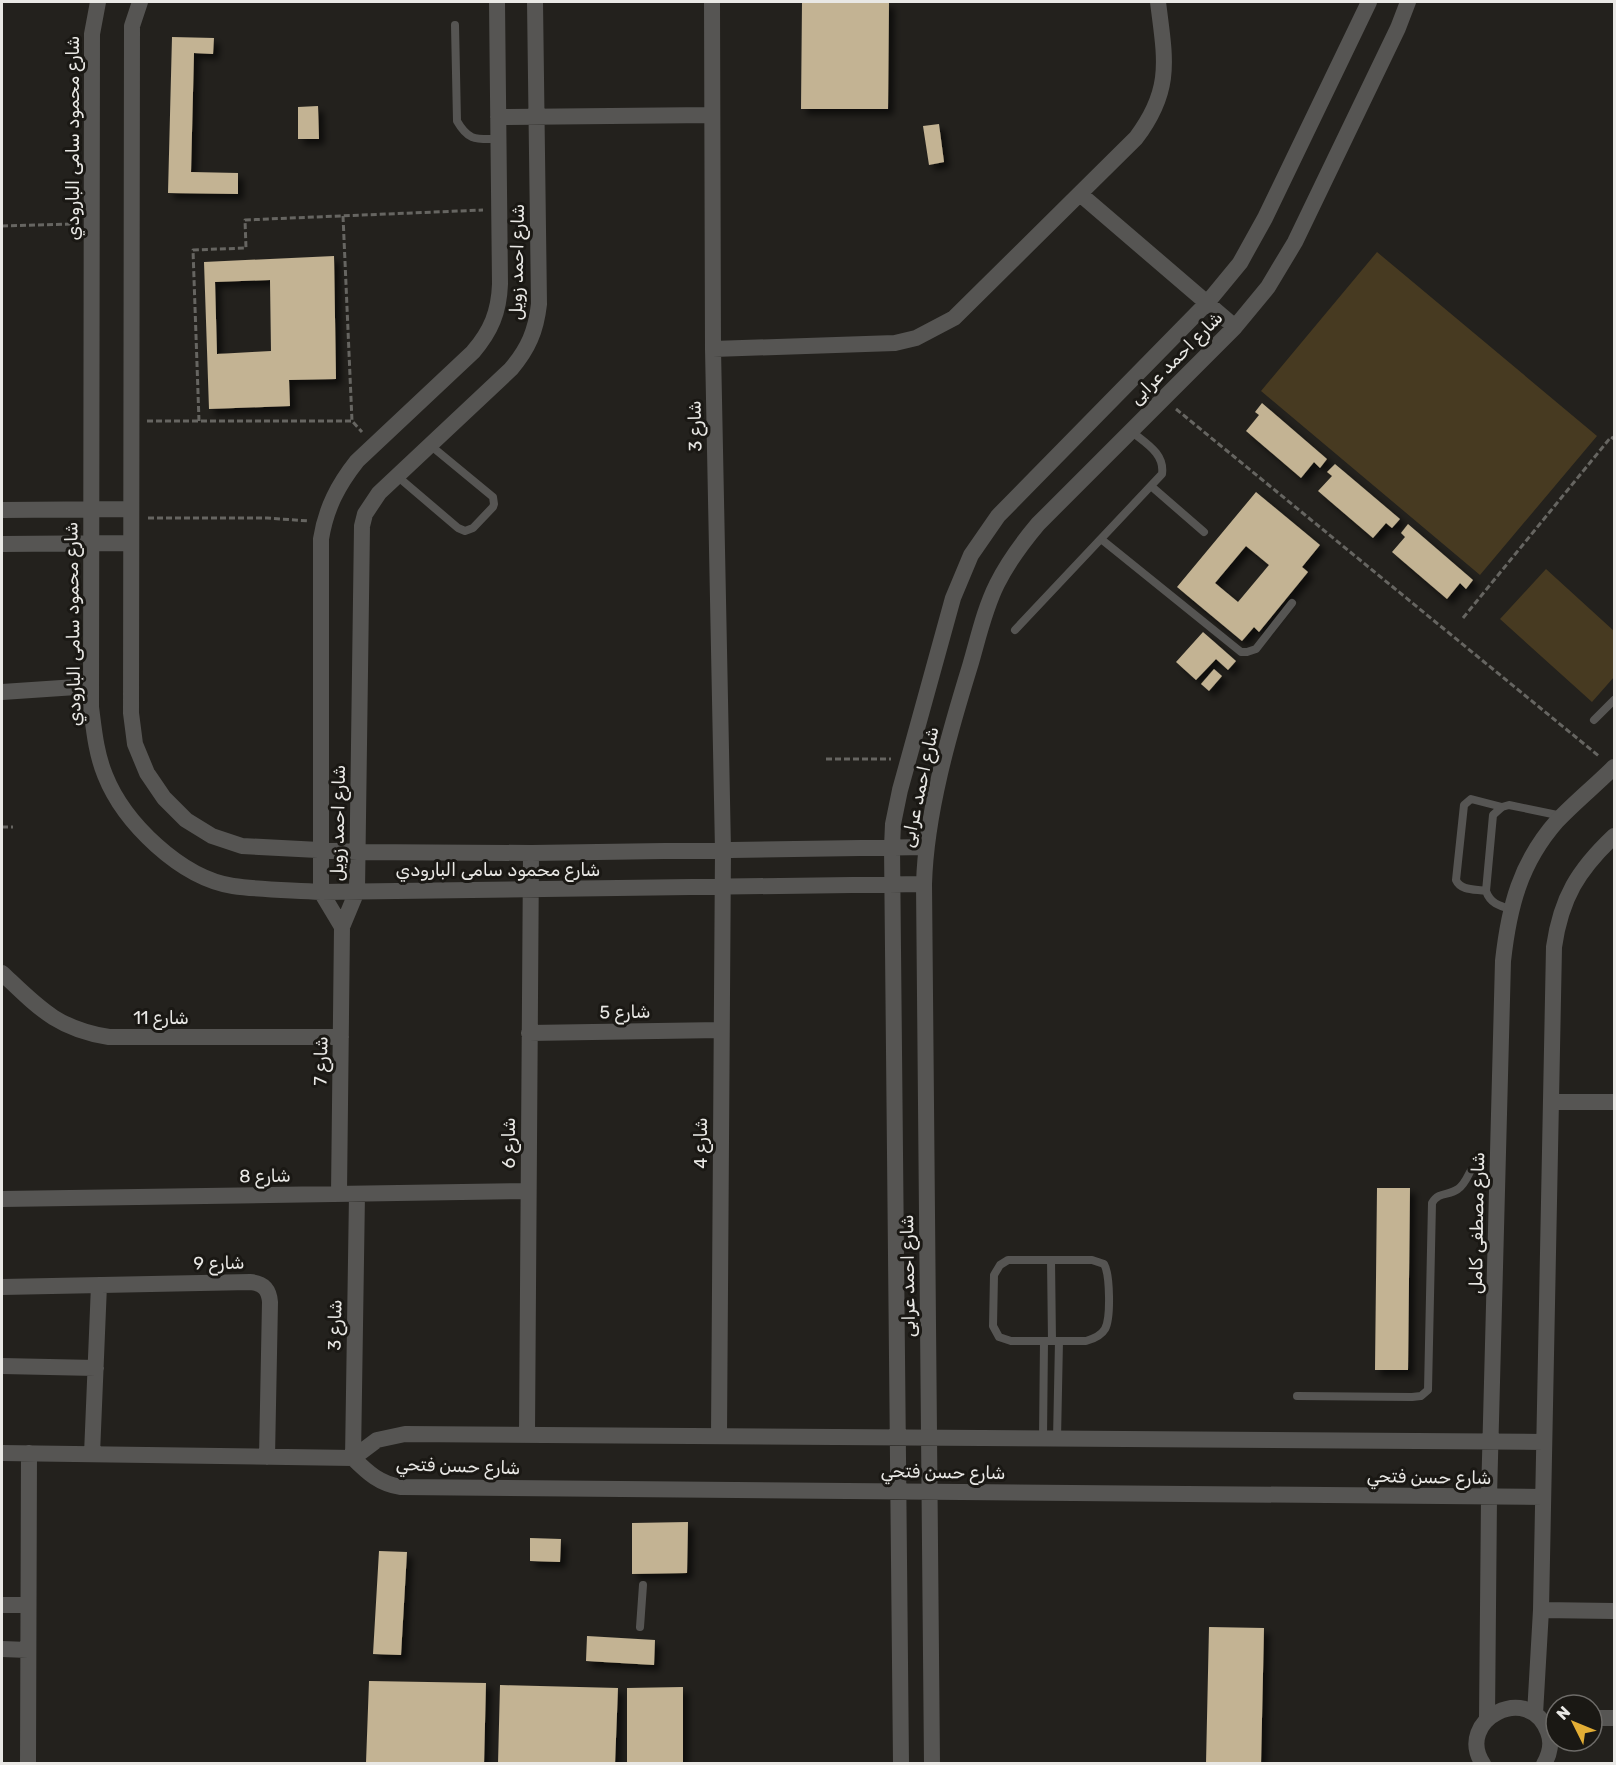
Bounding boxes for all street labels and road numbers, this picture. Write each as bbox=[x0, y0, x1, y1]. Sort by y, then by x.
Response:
street label: شارع محمود سامى البارودي bbox=[62, 36, 85, 240]
street label: شارع احمد زويل bbox=[505, 204, 530, 320]
street label: شارع احمد عرابى bbox=[1125, 307, 1228, 410]
street label: شارع 3 bbox=[684, 400, 707, 452]
street label: شارع محمود سامى البارودي bbox=[60, 521, 87, 727]
street label: شارع احمد عرابى bbox=[896, 725, 945, 850]
street label: شارع احمد زويل bbox=[326, 765, 351, 881]
street label: شارع محمود سامى البارودي bbox=[396, 859, 600, 882]
street label: شارع 5 bbox=[599, 1001, 651, 1024]
street label: شارع 11 bbox=[133, 1007, 189, 1030]
street label: شارع 7 bbox=[310, 1036, 333, 1086]
street label: شارع 6 bbox=[498, 1117, 521, 1169]
street label: شارع 4 bbox=[690, 1117, 713, 1169]
street label: شارع مصطفى كامل bbox=[1465, 1152, 1490, 1294]
street label: شارع 8 bbox=[239, 1165, 291, 1188]
street label: شارع احمد عرابى bbox=[896, 1214, 921, 1338]
street label: شارع 9 bbox=[193, 1252, 245, 1275]
street label: شارع 3 bbox=[324, 1299, 347, 1351]
street label: شارع حسن فتحي bbox=[395, 1453, 521, 1481]
street label: شارع حسن فتحي bbox=[880, 1460, 1006, 1486]
street label: شارع حسن فتحي bbox=[1366, 1465, 1492, 1491]

